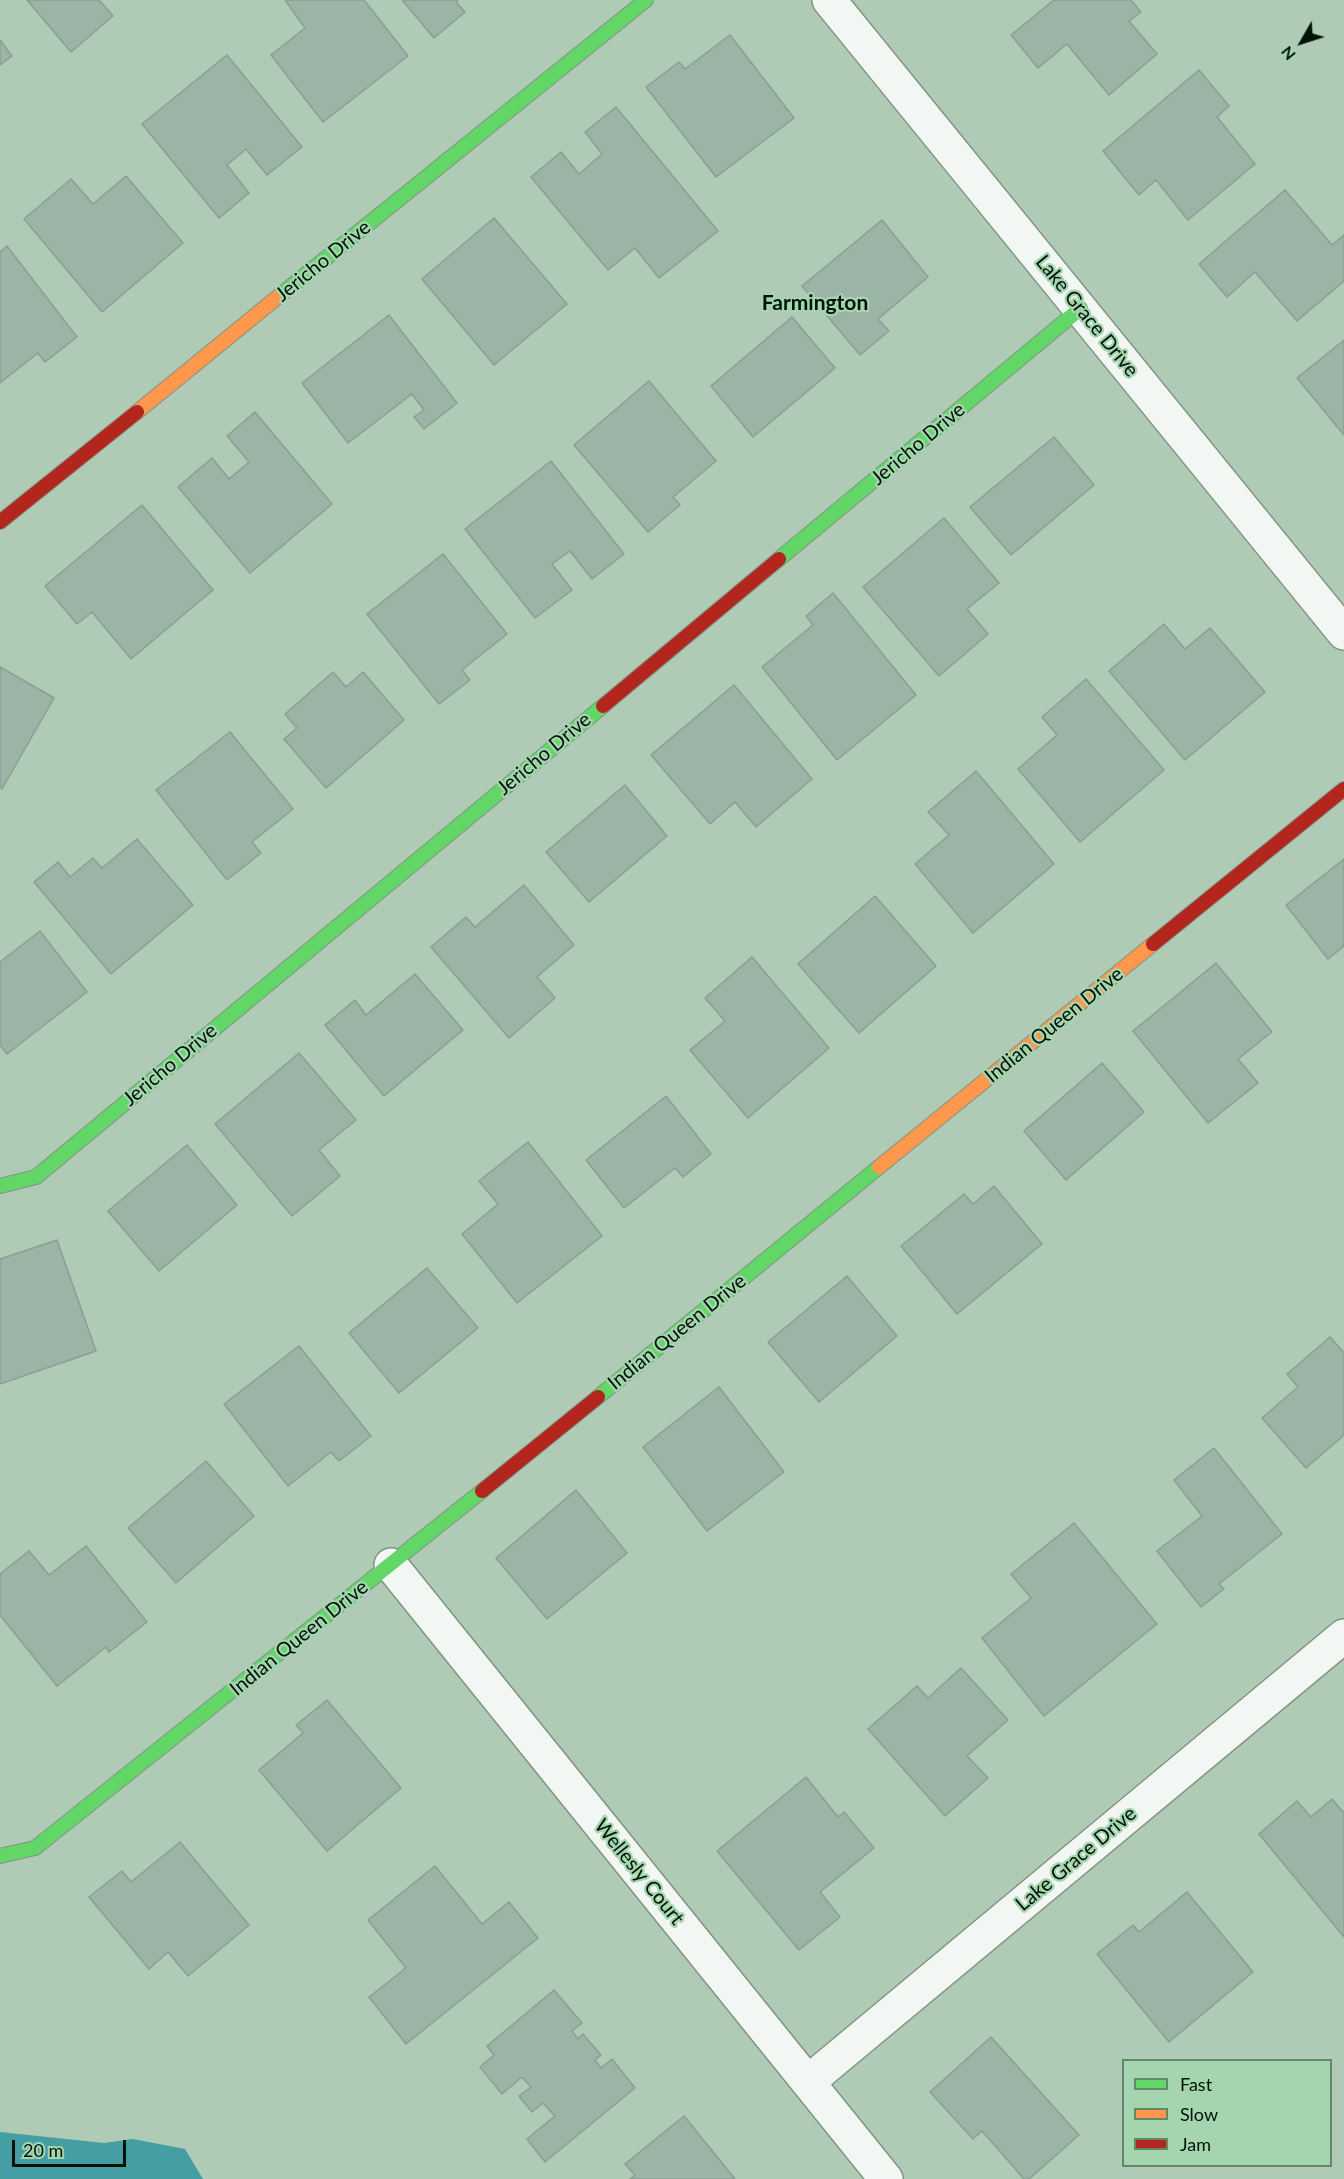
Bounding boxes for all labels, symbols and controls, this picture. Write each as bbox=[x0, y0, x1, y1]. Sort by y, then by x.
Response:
north arrow bbox=[1272, 12, 1332, 72]
text: N bbox=[1276, 43, 1299, 64]
street label: Jericho Drive bbox=[271, 215, 375, 307]
street label: Lake Grace Drive bbox=[1031, 250, 1143, 382]
district label: Farmington bbox=[762, 290, 868, 316]
street label: Jericho Drive bbox=[866, 398, 970, 490]
street label: Jericho Drive bbox=[492, 708, 596, 800]
street label: Indian Queen Drive bbox=[980, 962, 1128, 1088]
street label: Jericho Drive bbox=[118, 1019, 222, 1111]
street label: Indian Queen Drive bbox=[603, 1269, 751, 1395]
street label: Indian Queen Drive bbox=[225, 1575, 373, 1701]
street label: Lake Grace Drive bbox=[1011, 1802, 1141, 1916]
street label: Wellesly Court bbox=[589, 1814, 689, 1930]
legend bbox=[1122, 2059, 1332, 2167]
text: Fast bbox=[1180, 2073, 1212, 2095]
text: Slow bbox=[1180, 2103, 1218, 2125]
scale bar bbox=[15, 2128, 129, 2166]
text: Jam bbox=[1180, 2133, 1211, 2155]
text: 20 m bbox=[23, 2139, 63, 2161]

